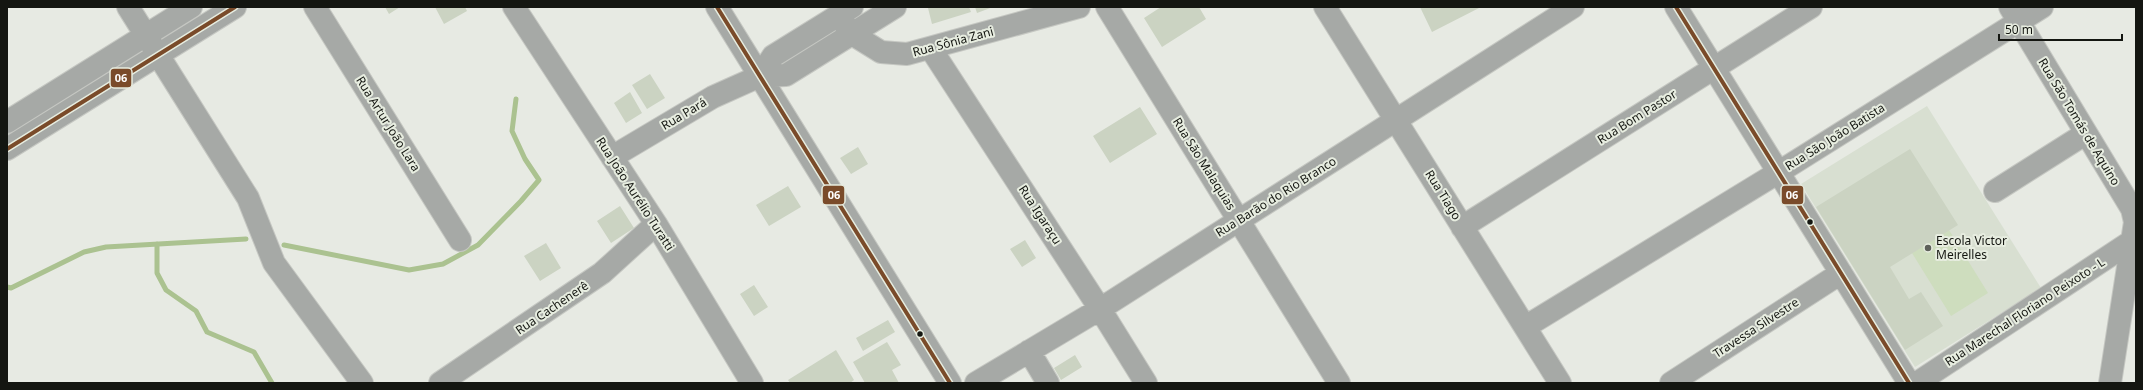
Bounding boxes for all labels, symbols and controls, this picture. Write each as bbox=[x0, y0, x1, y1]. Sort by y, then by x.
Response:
scale bar bbox=[1999, 16, 2122, 42]
text: 50 m bbox=[2005, 21, 2033, 38]
street label: Rua Sônia Zani bbox=[911, 23, 995, 60]
street label: Rua São Tomás de Aquino bbox=[2035, 55, 2124, 189]
line badge: 06 bbox=[110, 68, 132, 88]
text: 06 bbox=[115, 70, 127, 85]
street label: Rua Artur João Lara bbox=[352, 73, 425, 175]
street label: Rua Bom Pastor bbox=[1594, 85, 1680, 148]
street label: Rua Pará bbox=[658, 93, 710, 134]
street label: Rua São João Batista bbox=[1782, 99, 1888, 174]
street label: Rua São Malaquias bbox=[1169, 114, 1240, 214]
street label: Rua João Aurélio Turatti bbox=[592, 134, 679, 254]
street label: Rua Barão do Rio Branco bbox=[1212, 152, 1339, 241]
street label: Rua Tiago bbox=[1421, 167, 1465, 223]
street label: Rua Igaraçu bbox=[1015, 182, 1066, 248]
line badge: 06 bbox=[822, 185, 845, 205]
line badge: 06 bbox=[1781, 185, 1804, 205]
text: 06 bbox=[828, 187, 840, 202]
text: 06 bbox=[1786, 187, 1798, 202]
unlabelled marker bbox=[1805, 217, 1815, 227]
place label: Escola Victor Meirelles bbox=[1936, 232, 2007, 263]
marker: Escola Victor Meirelles bbox=[1923, 243, 1933, 253]
street label: Rua Marechal Floriano Peixoto - L bbox=[1941, 253, 2108, 370]
street label: Rua Cachenerê bbox=[512, 277, 592, 338]
street label: Travessa Silvestre bbox=[1710, 293, 1802, 362]
unlabelled marker bbox=[915, 329, 925, 339]

